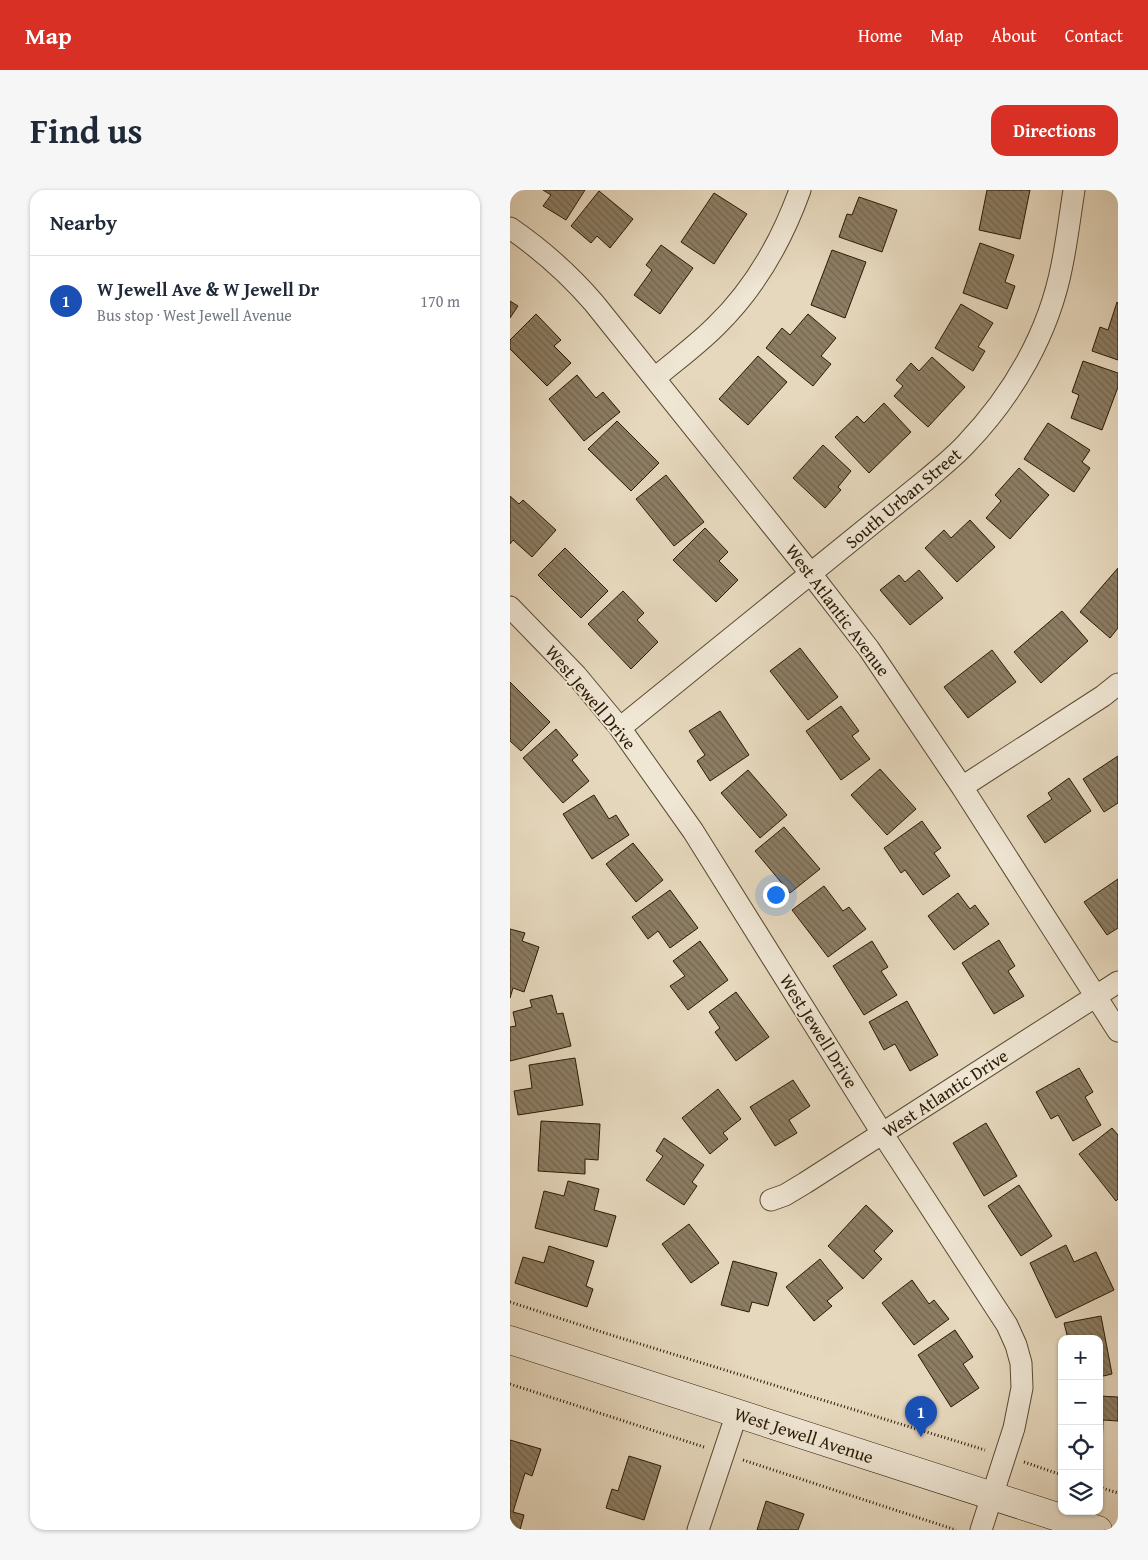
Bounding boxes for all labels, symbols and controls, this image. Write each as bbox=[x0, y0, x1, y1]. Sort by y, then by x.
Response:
text: Map bbox=[25, 18, 72, 53]
text: Home bbox=[858, 22, 902, 49]
text: Map bbox=[930, 22, 963, 49]
text: About bbox=[991, 22, 1037, 49]
text: Contact bbox=[1065, 22, 1123, 49]
text: Find us bbox=[30, 105, 143, 156]
button: Directions bbox=[991, 105, 1118, 156]
text: Nearby bbox=[50, 207, 117, 238]
text: W Jewell Ave & W Jewell Dr bbox=[97, 275, 319, 303]
text: 1 bbox=[62, 289, 70, 313]
text: 170 m bbox=[420, 289, 460, 313]
text: Bus stop · West Jewell Avenue bbox=[97, 303, 292, 327]
street label: South Urban Street bbox=[839, 441, 968, 555]
street label: West Atlantic Avenue bbox=[779, 538, 897, 682]
street label: West Jewell Drive bbox=[539, 639, 643, 755]
your location bbox=[763, 882, 789, 908]
street label: West Jewell Drive bbox=[773, 969, 865, 1093]
street label: West Atlantic Drive bbox=[877, 1042, 1013, 1144]
map controls bbox=[1058, 1335, 1103, 1515]
button: + bbox=[1058, 1335, 1103, 1380]
button: − bbox=[1058, 1380, 1103, 1425]
pin: 1 bbox=[905, 1396, 937, 1437]
street label: West Jewell Avenue bbox=[731, 1400, 877, 1470]
button: locate bbox=[1058, 1425, 1103, 1470]
button: layers bbox=[1058, 1470, 1103, 1515]

